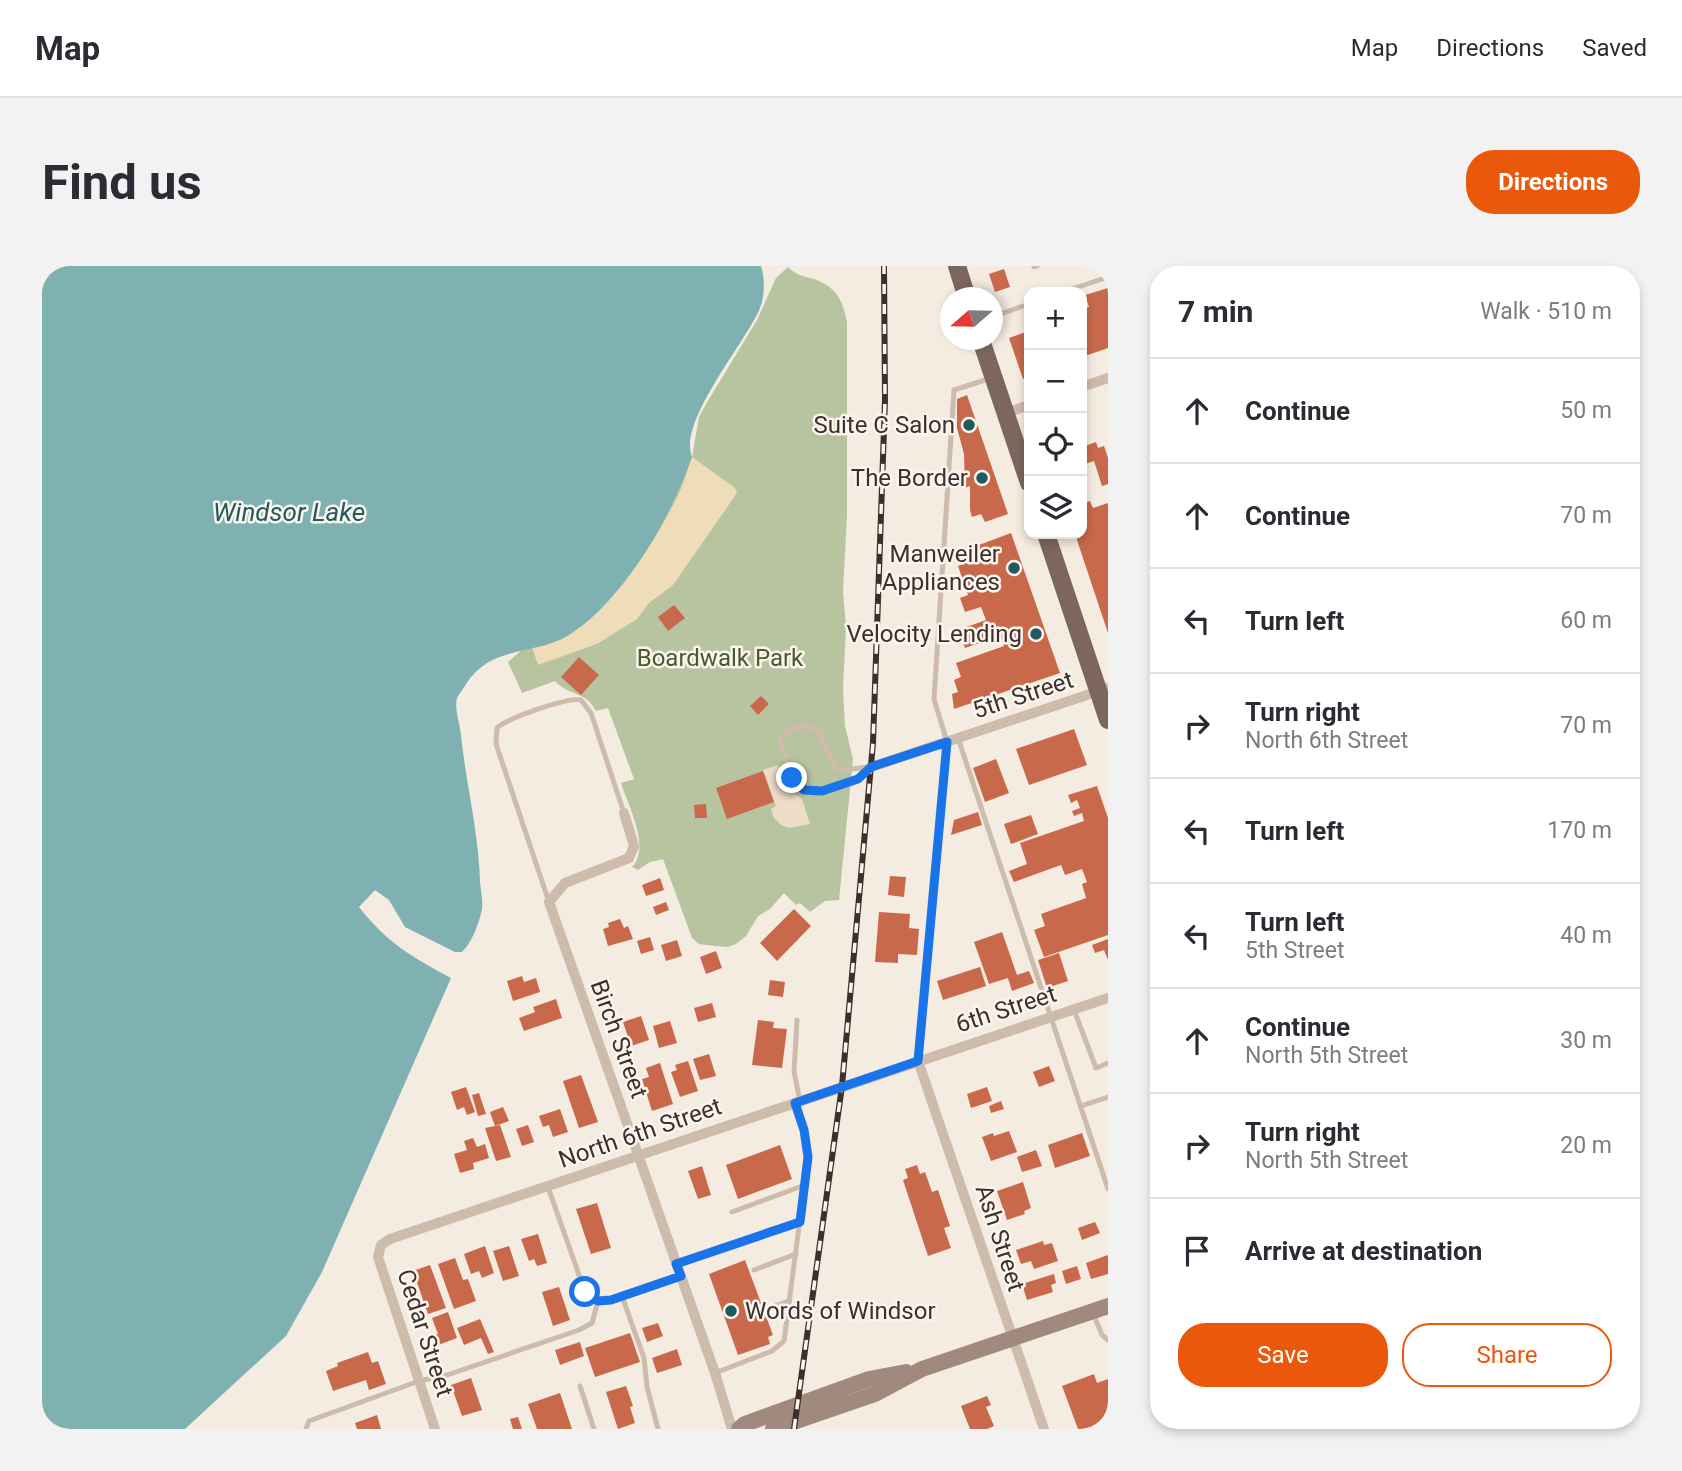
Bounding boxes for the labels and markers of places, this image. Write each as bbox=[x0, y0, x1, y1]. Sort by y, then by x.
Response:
place label: Suite C Salon bbox=[813, 411, 955, 439]
marker: Suite C Salon bbox=[961, 417, 977, 433]
place label: The Border bbox=[851, 464, 968, 492]
marker: The Border bbox=[974, 470, 990, 486]
place label: Manweiler Appliances bbox=[882, 540, 1000, 596]
marker: Manweiler Appliances bbox=[1006, 560, 1022, 576]
place label: Velocity Lending bbox=[846, 620, 1022, 648]
marker: Velocity Lending bbox=[1028, 626, 1044, 642]
place label: Words of Windsor bbox=[745, 1297, 936, 1325]
marker: Words of Windsor bbox=[723, 1303, 739, 1319]

